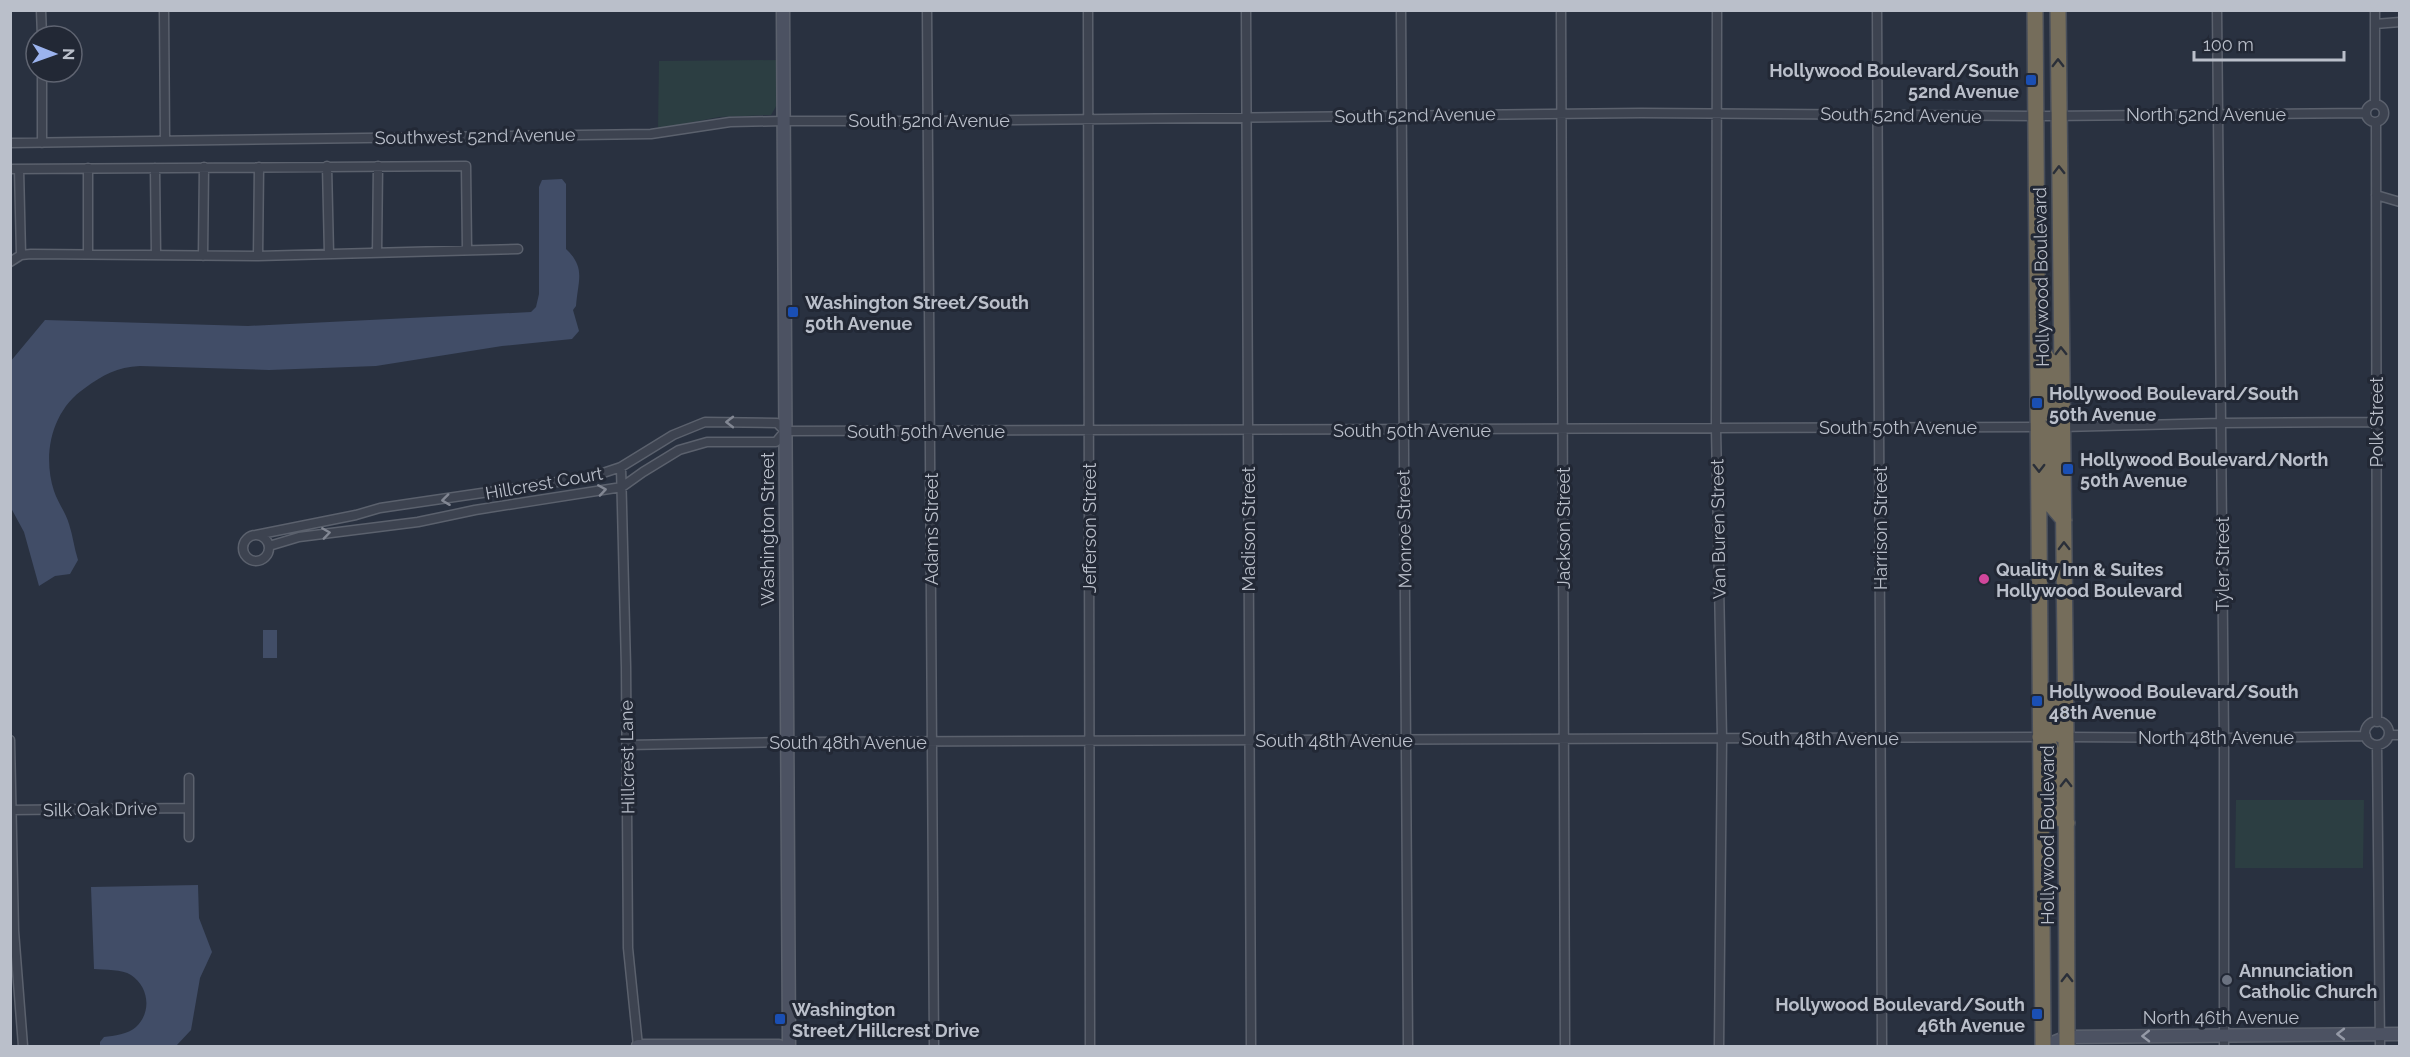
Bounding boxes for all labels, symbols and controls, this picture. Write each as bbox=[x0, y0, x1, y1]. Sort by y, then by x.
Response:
north arrow bbox=[24, 24, 84, 84]
scale bar bbox=[2194, 24, 2344, 62]
text: 100 m bbox=[2203, 34, 2254, 55]
text: N bbox=[59, 48, 78, 61]
one-way arrow bbox=[2052, 58, 2064, 67]
place label: Hollywood Boulevard/South 52nd Avenue bbox=[1769, 60, 2019, 102]
marker: Hollywood Boulevard/South 52nd Avenue bbox=[2024, 73, 2038, 87]
street label: South 52nd Avenue bbox=[1334, 103, 1496, 127]
street label: South 52nd Avenue bbox=[1820, 103, 1982, 127]
street label: North 52nd Avenue bbox=[2126, 104, 2286, 125]
street label: South 52nd Avenue bbox=[848, 110, 1010, 131]
street label: Southwest 52nd Avenue bbox=[374, 124, 576, 148]
one-way arrow bbox=[2053, 166, 2065, 175]
street label: Hollywood Boulevard bbox=[2029, 187, 2053, 367]
place label: Washington Street/South 50th Avenue bbox=[805, 292, 1029, 334]
marker: Washington Street/South 50th Avenue bbox=[786, 305, 800, 319]
one-way arrow bbox=[2055, 347, 2068, 356]
street label: Polk Street bbox=[2366, 377, 2387, 467]
place label: Hollywood Boulevard/South 50th Avenue bbox=[2049, 383, 2299, 425]
marker: Hollywood Boulevard/South 50th Avenue bbox=[2030, 396, 2044, 410]
one-way arrow bbox=[726, 416, 735, 428]
street label: South 50th Avenue bbox=[1819, 417, 1977, 438]
street label: South 50th Avenue bbox=[1333, 420, 1491, 441]
street label: South 50th Avenue bbox=[847, 421, 1005, 442]
place label: Hollywood Boulevard/North 50th Avenue bbox=[2080, 449, 2328, 491]
street label: Washington Street bbox=[757, 452, 778, 606]
street label: Van Buren Street bbox=[1706, 459, 1730, 599]
street label: Hillcrest Court bbox=[484, 462, 604, 504]
marker: Hollywood Boulevard/North 50th Avenue bbox=[2061, 462, 2075, 476]
street label: Jefferson Street bbox=[1079, 463, 1100, 593]
one-way arrow bbox=[2033, 464, 2045, 473]
street label: Madison Street bbox=[1238, 466, 1259, 592]
street label: Harrison Street bbox=[1870, 466, 1891, 590]
street label: Jackson Street bbox=[1553, 467, 1574, 589]
street label: Monroe Street bbox=[1392, 470, 1416, 588]
street label: Adams Street bbox=[921, 473, 942, 585]
one-way arrow bbox=[597, 485, 606, 497]
one-way arrow bbox=[441, 493, 450, 505]
street label: Tyler Street bbox=[2212, 516, 2233, 612]
one-way arrow bbox=[322, 528, 331, 540]
one-way arrow bbox=[2058, 542, 2070, 551]
place label: Quality Inn & Suites Hollywood Boulevard bbox=[1996, 559, 2182, 601]
marker: Quality Inn & Suites Hollywood Boulevard bbox=[1977, 572, 1991, 586]
place label: Hollywood Boulevard/South 48th Avenue bbox=[2049, 681, 2299, 723]
marker: Hollywood Boulevard/South 48th Avenue bbox=[2030, 694, 2044, 708]
street label: Hillcrest Lane bbox=[615, 699, 638, 814]
street label: North 48th Avenue bbox=[2138, 727, 2294, 748]
street label: South 48th Avenue bbox=[1741, 728, 1899, 749]
street label: South 48th Avenue bbox=[1255, 730, 1413, 751]
street label: South 48th Avenue bbox=[769, 732, 927, 753]
street label: Hollywood Boulevard bbox=[2037, 745, 2058, 925]
one-way arrow bbox=[2060, 779, 2072, 788]
street label: Silk Oak Drive bbox=[43, 797, 158, 820]
place label: Annunciation Catholic Church bbox=[2239, 960, 2377, 1002]
marker: Annunciation Catholic Church bbox=[2220, 973, 2234, 987]
one-way arrow bbox=[2061, 974, 2073, 983]
place label: Hollywood Boulevard/South 46th Avenue bbox=[1775, 994, 2025, 1036]
place label: Washington Street/Hillcrest Drive bbox=[792, 999, 980, 1041]
marker: Hollywood Boulevard/South 46th Avenue bbox=[2030, 1007, 2044, 1021]
street label: North 46th Avenue bbox=[2143, 1007, 2300, 1028]
marker: Washington Street/Hillcrest Drive bbox=[773, 1012, 787, 1026]
one-way arrow bbox=[2337, 1028, 2346, 1040]
one-way arrow bbox=[2142, 1029, 2151, 1042]

